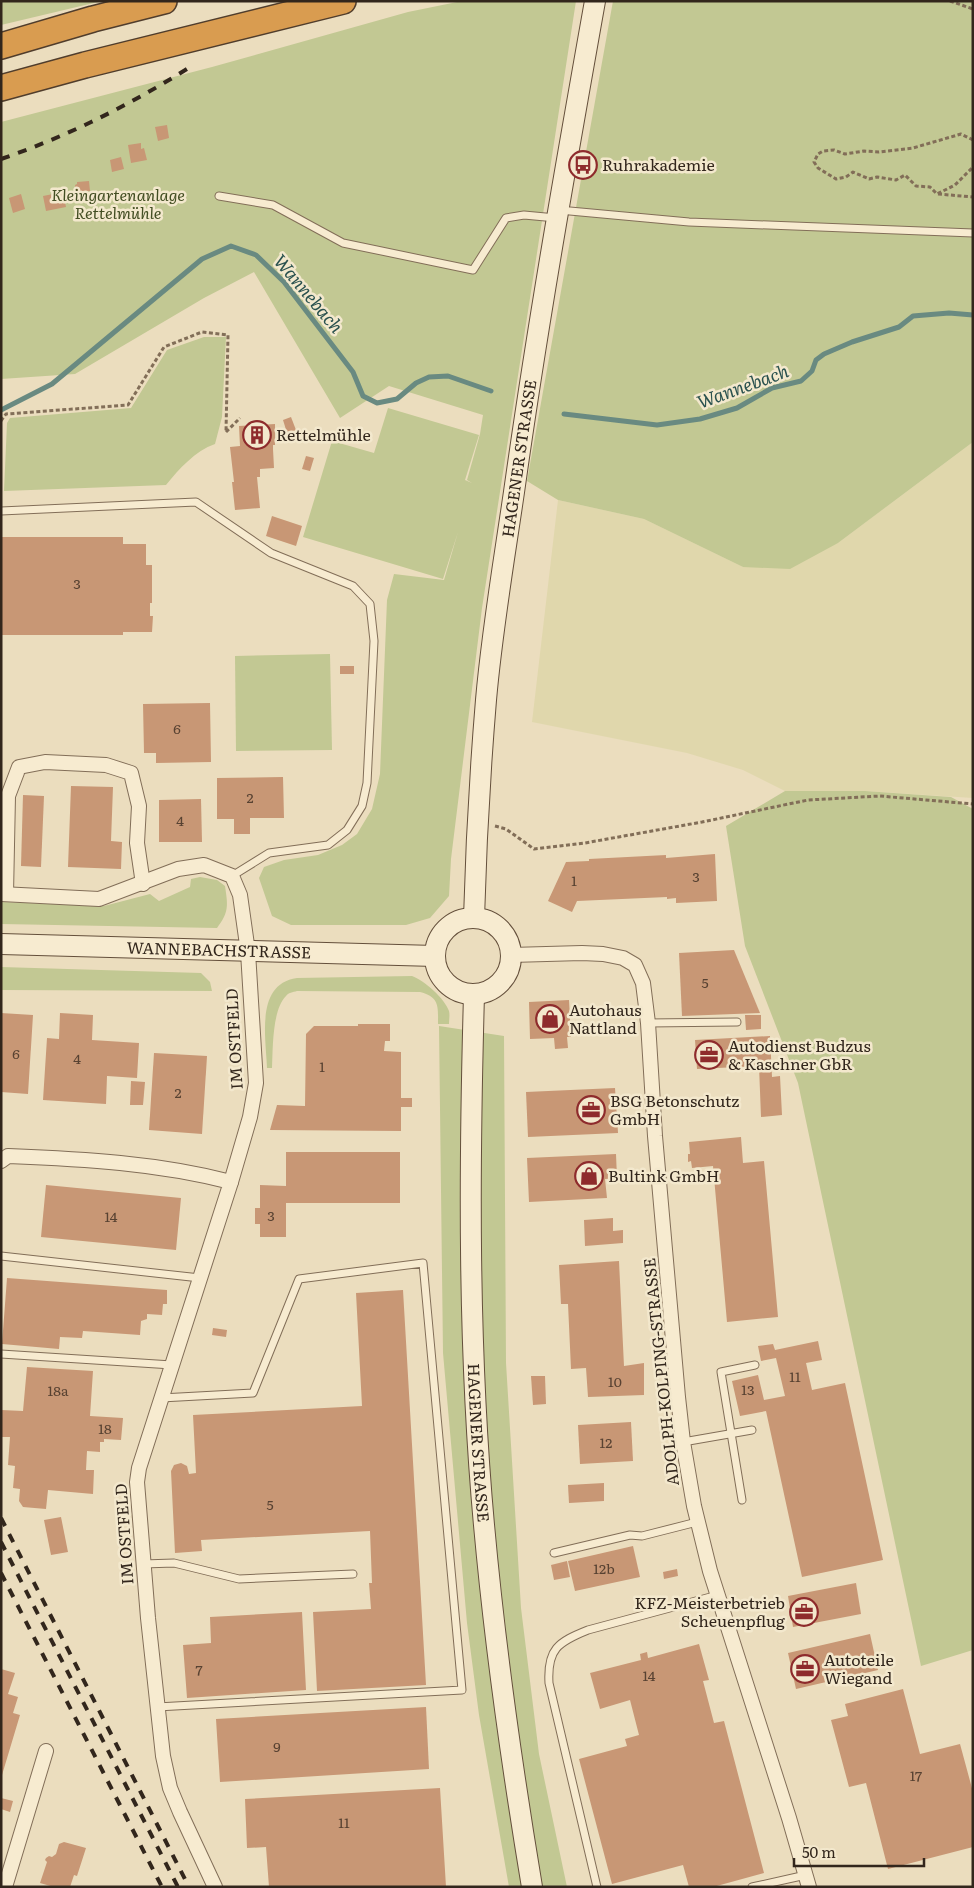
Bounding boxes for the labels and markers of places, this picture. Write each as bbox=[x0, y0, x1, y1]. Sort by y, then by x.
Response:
bus stop icon: Ruhrakademie bbox=[568, 150, 598, 180]
place label: Ruhrakademie bbox=[602, 152, 715, 176]
building icon: Rettelmühle bbox=[242, 420, 272, 450]
place label: Rettelmühle bbox=[276, 422, 371, 446]
place label: Autohaus Nattland bbox=[569, 997, 642, 1039]
shop icon: Autohaus Nattland bbox=[535, 1004, 565, 1034]
place label: Autodienst Budzus & Kaschner GbR bbox=[728, 1033, 871, 1075]
office icon: Autodienst Budzus & Kaschner GbR bbox=[694, 1040, 724, 1070]
place label: BSG Betonschutz GmbH bbox=[610, 1088, 739, 1130]
office icon: BSG Betonschutz GmbH bbox=[576, 1095, 606, 1125]
shop icon: Bultink GmbH bbox=[574, 1161, 604, 1191]
place label: Bultink GmbH bbox=[608, 1163, 719, 1187]
place label: KFZ-Meisterbetrieb Scheuenpflug bbox=[635, 1590, 785, 1632]
office icon: KFZ-Meisterbetrieb Scheuenpflug bbox=[789, 1597, 819, 1627]
place label: Autoteile Wiegand bbox=[824, 1647, 894, 1689]
office icon: Autoteile Wiegand bbox=[790, 1654, 820, 1684]

